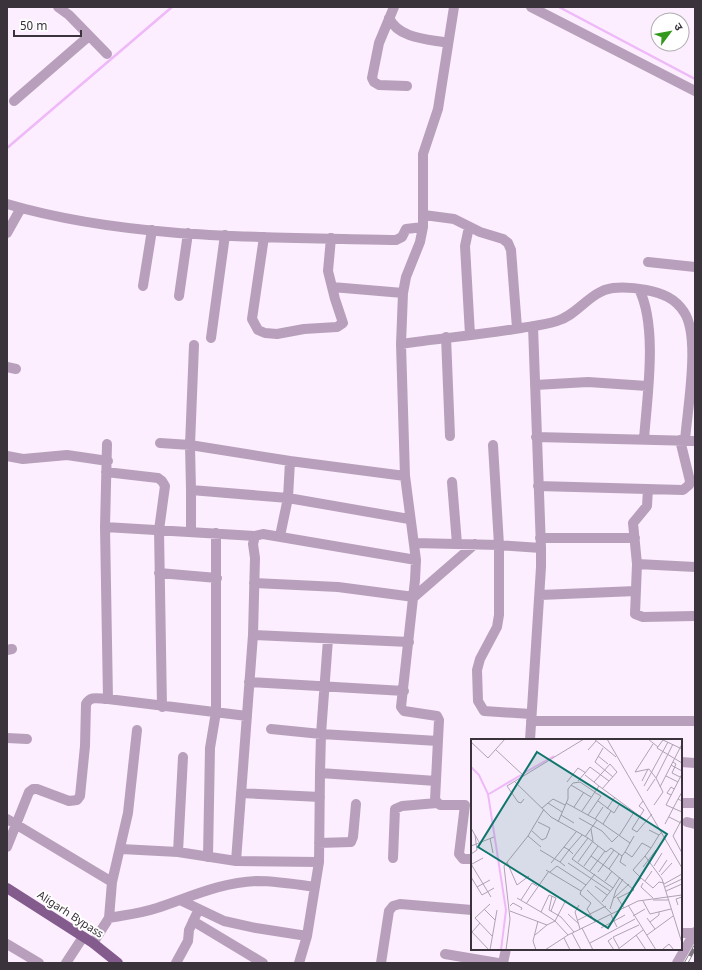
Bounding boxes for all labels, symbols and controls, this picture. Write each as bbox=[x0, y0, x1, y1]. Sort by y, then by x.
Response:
scale bar bbox=[14, 12, 81, 38]
north arrow bbox=[650, 12, 690, 52]
text: 50 m bbox=[20, 19, 48, 35]
text: उ bbox=[670, 21, 686, 34]
inset map bbox=[471, 739, 682, 950]
street label: Aligarh Bypass bbox=[34, 888, 106, 942]

